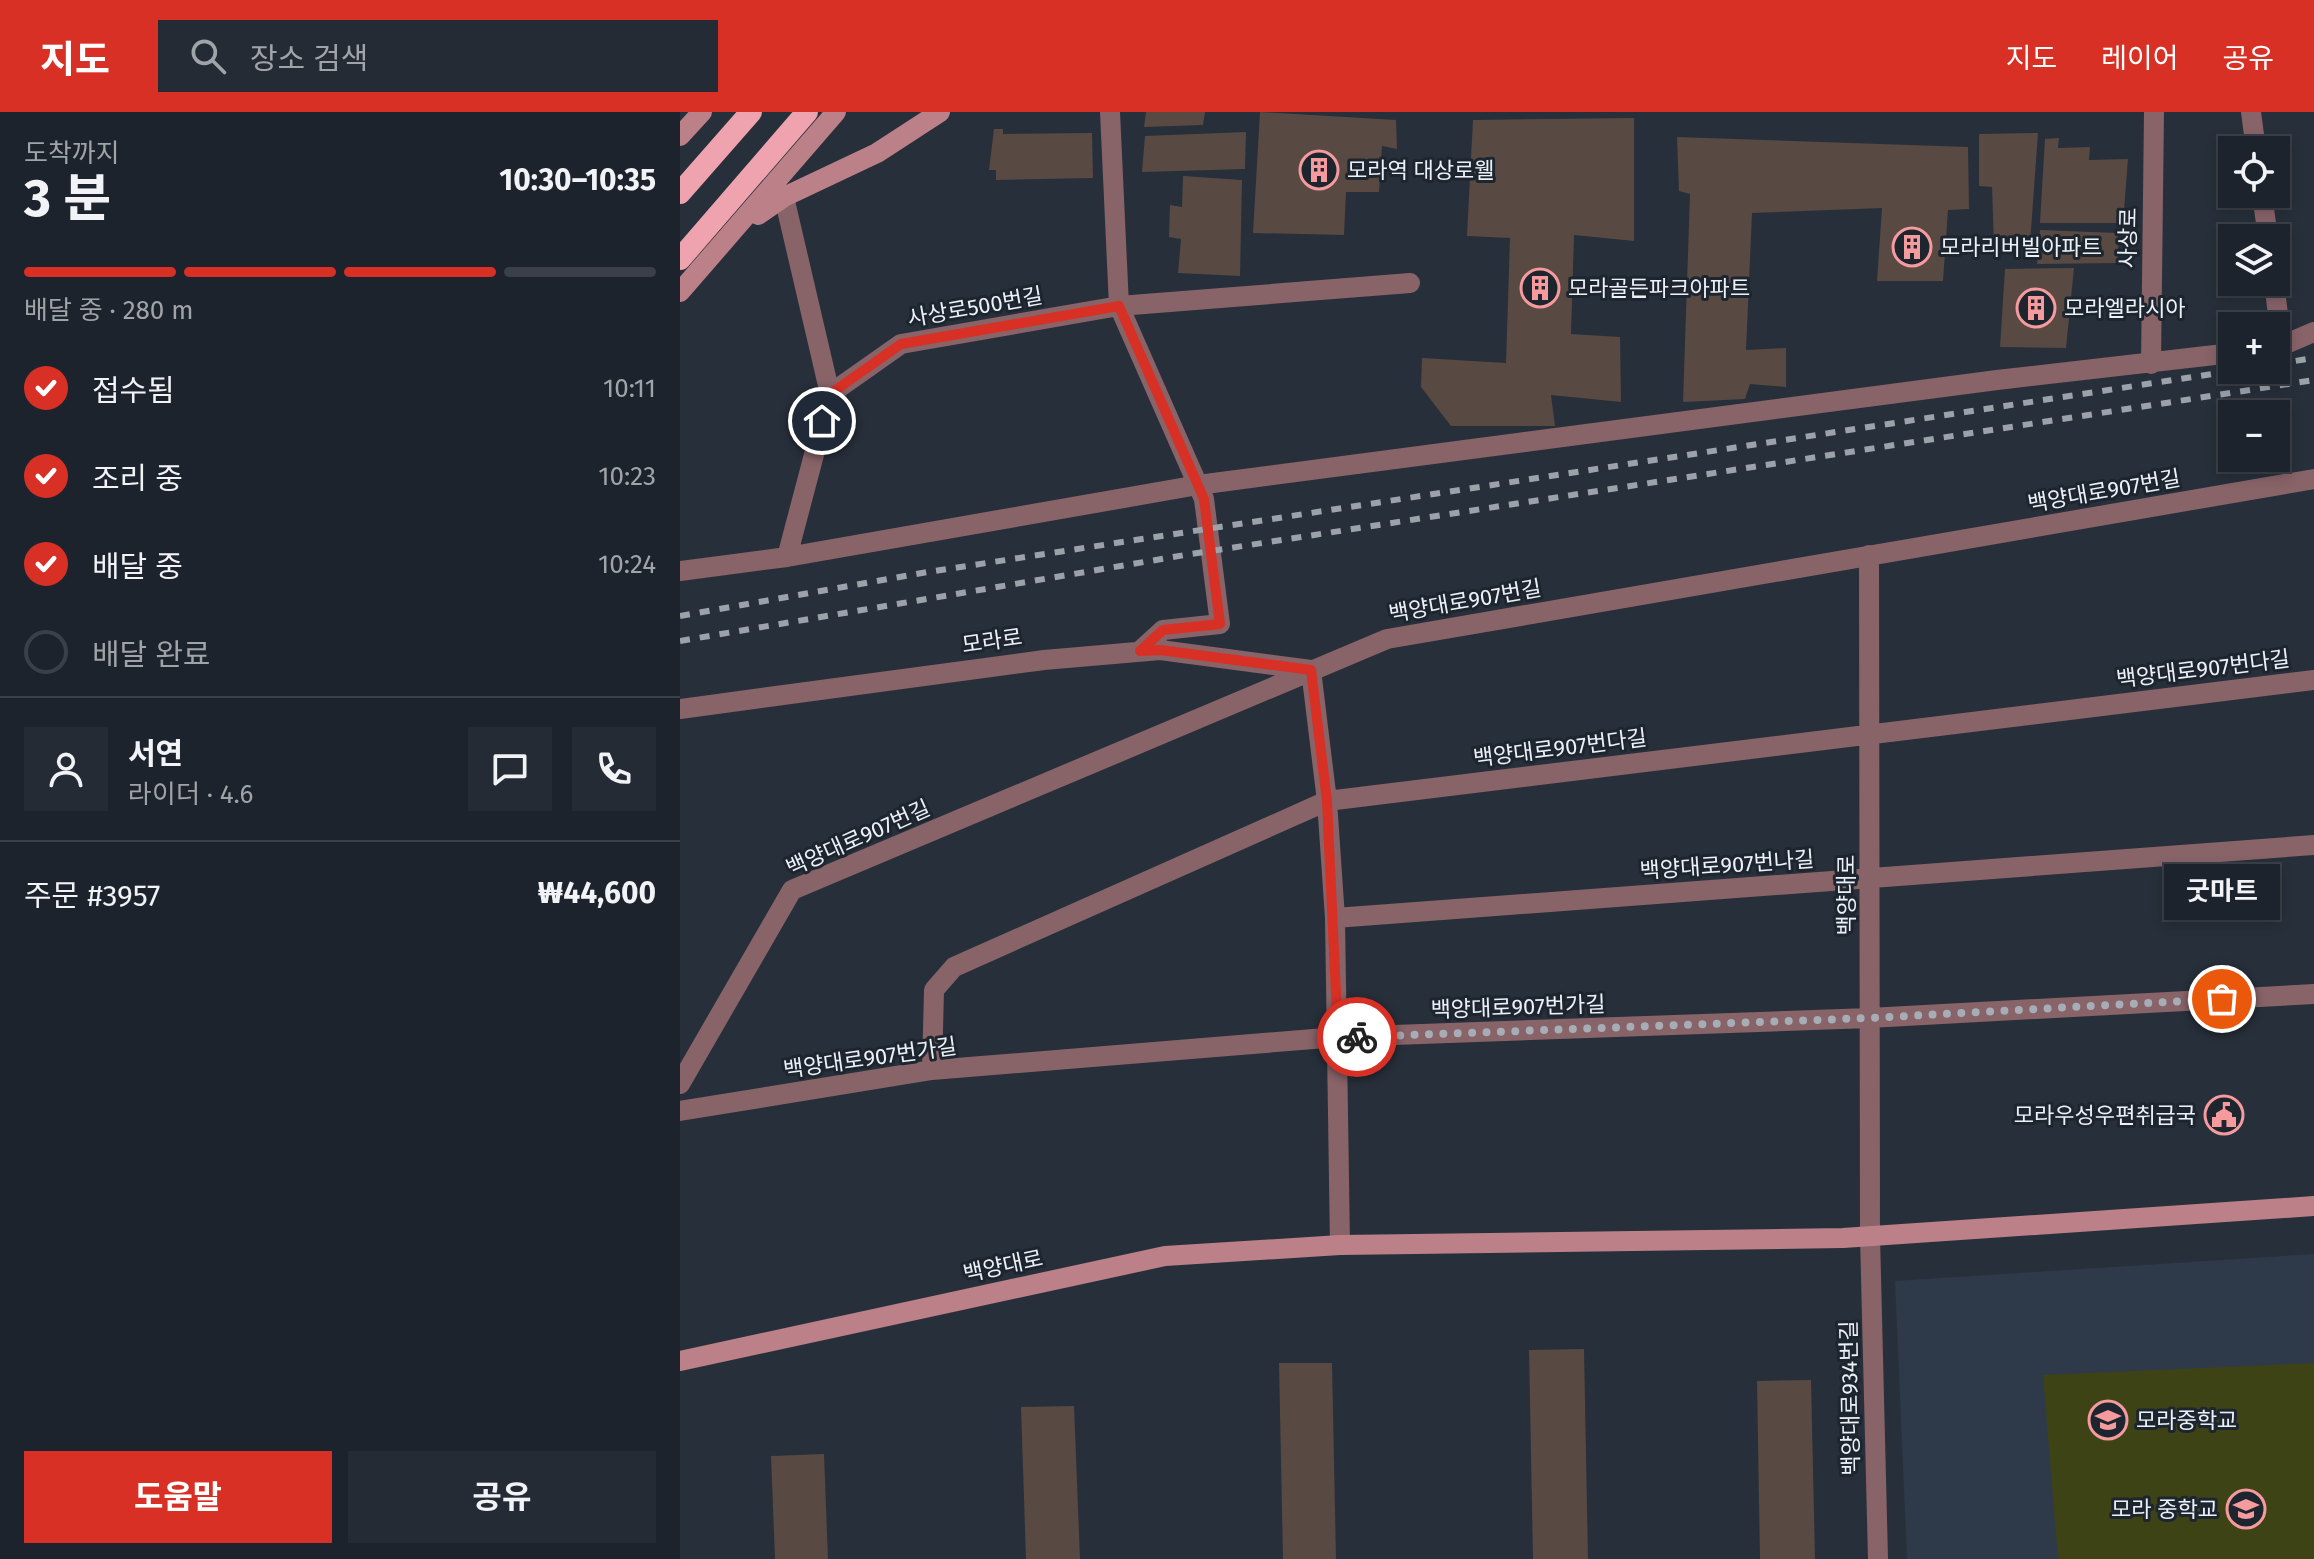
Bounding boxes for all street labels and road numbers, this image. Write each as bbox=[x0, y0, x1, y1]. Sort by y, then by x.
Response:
street label: 사상로 bbox=[2114, 207, 2142, 269]
street label: 사상로500번길 bbox=[905, 282, 1045, 332]
street label: 백양대로907번길 bbox=[2026, 464, 2182, 518]
street label: 백양대로907번길 bbox=[1387, 574, 1543, 628]
street label: 모라로 bbox=[960, 623, 1024, 659]
street label: 백양대로907번다길 bbox=[2115, 645, 2291, 693]
street label: 백양대로907번다길 bbox=[1472, 724, 1648, 772]
street label: 백양대로907번길 bbox=[782, 794, 934, 882]
street label: 백양대로907번나길 bbox=[1639, 845, 1815, 885]
street label: 백양대로 bbox=[1833, 855, 1860, 935]
street label: 백양대로907번가길 bbox=[1430, 990, 1606, 1024]
street label: 백양대로907번가길 bbox=[782, 1032, 958, 1084]
street label: 백양대로 bbox=[961, 1244, 1045, 1288]
street label: 백양대로934번길 bbox=[1835, 1320, 1865, 1476]

